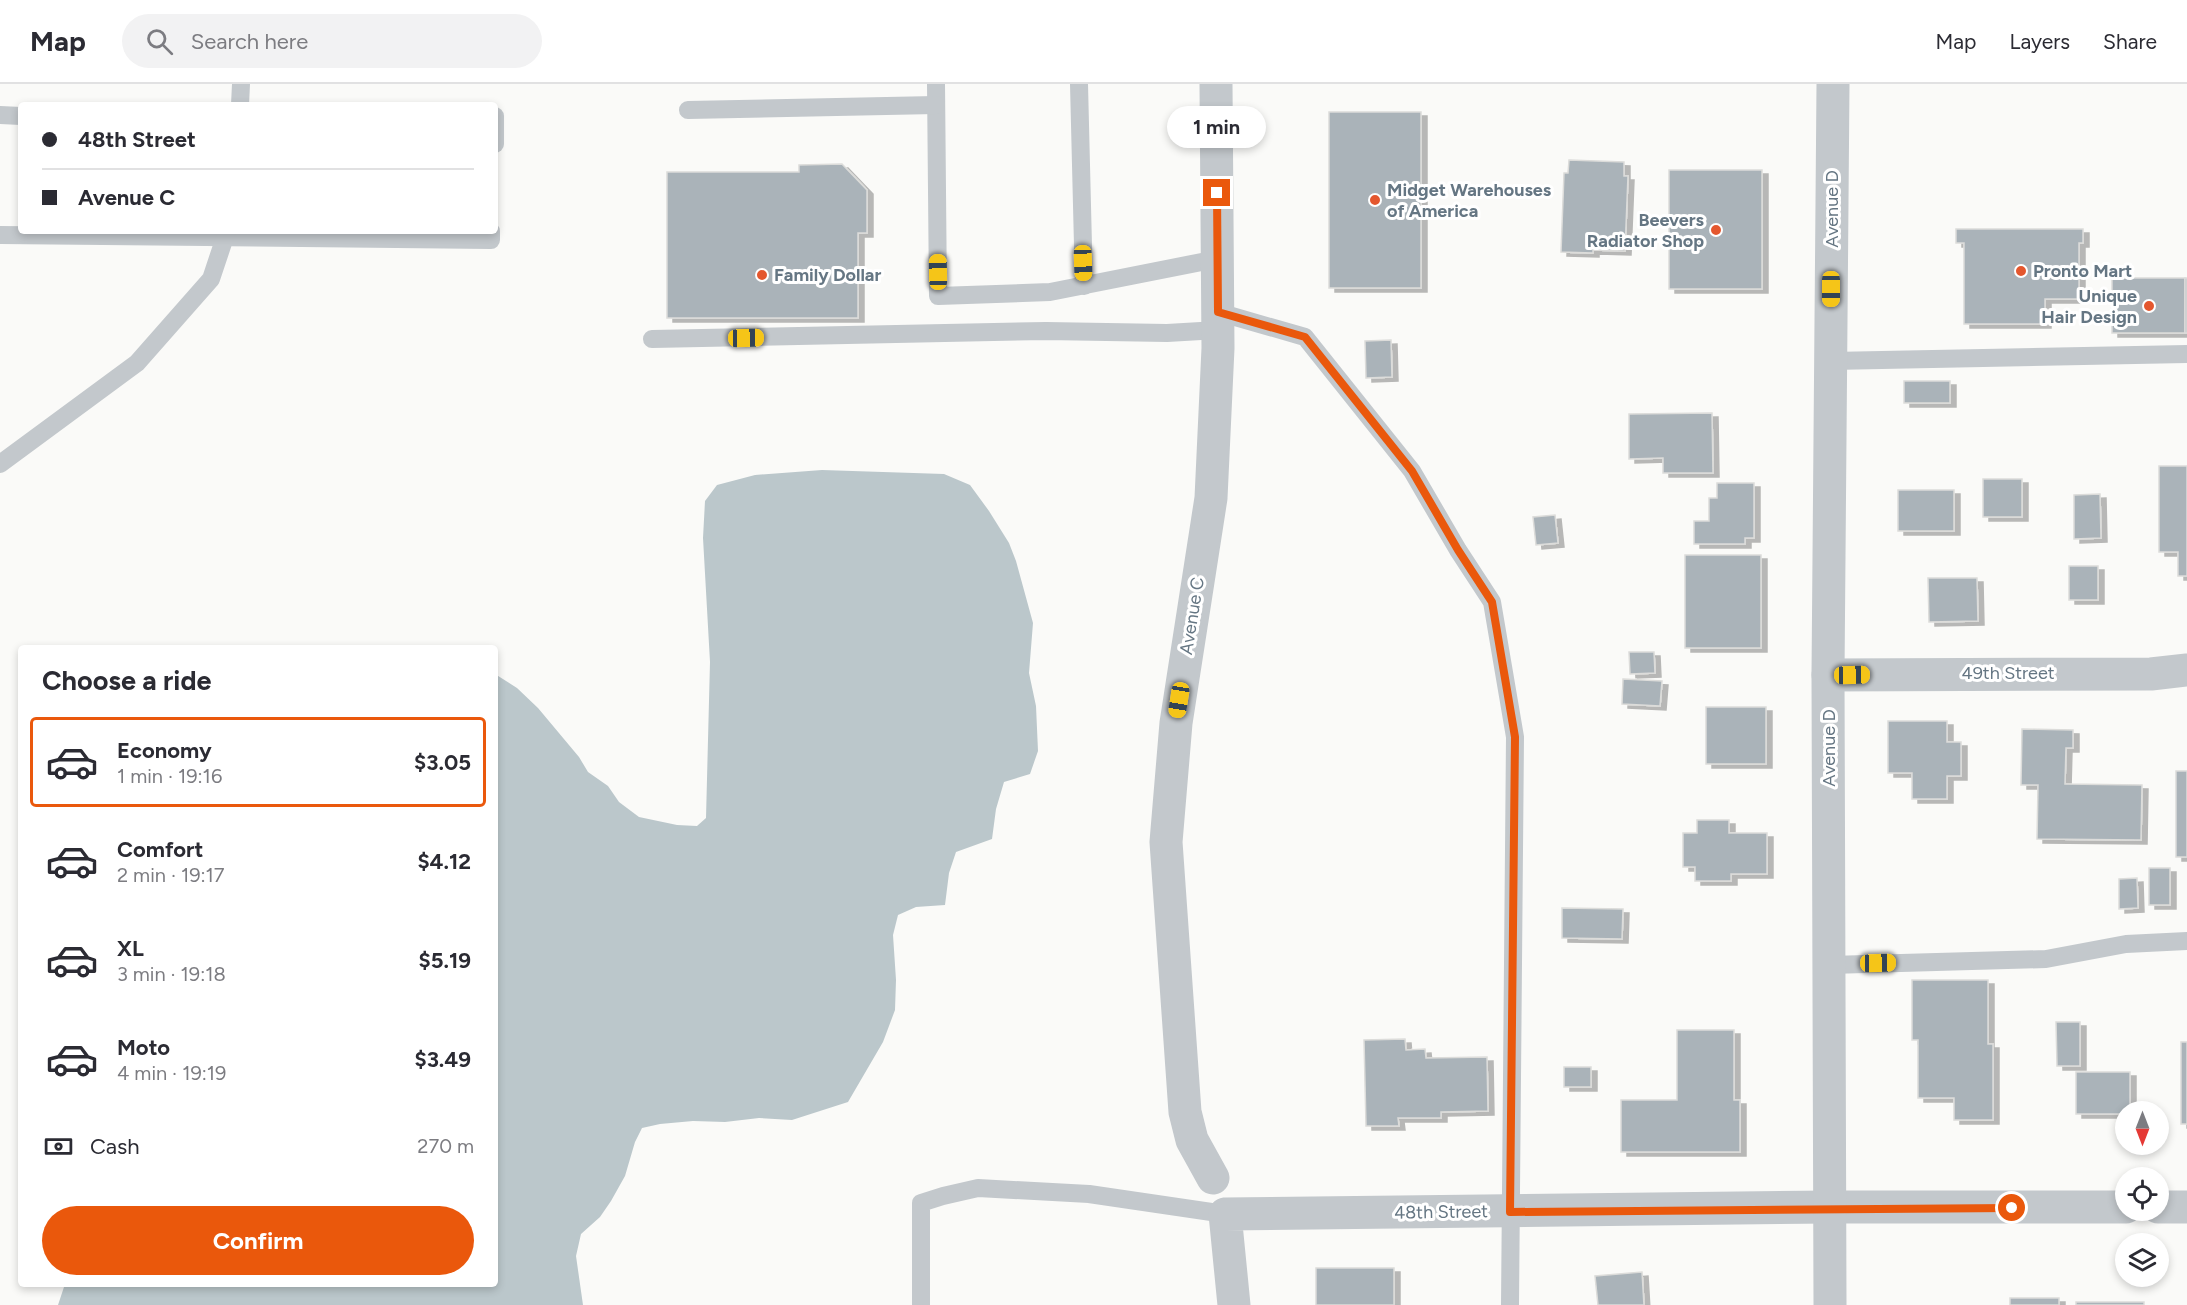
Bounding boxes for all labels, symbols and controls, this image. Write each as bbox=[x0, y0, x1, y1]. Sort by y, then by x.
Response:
search box bbox=[122, 14, 542, 68]
text: Map bbox=[30, 24, 86, 58]
icon: search bbox=[143, 25, 176, 58]
text: Search here bbox=[191, 28, 308, 55]
text: Map bbox=[1936, 29, 1976, 54]
text: Layers bbox=[2009, 29, 2070, 54]
text: Share bbox=[2103, 29, 2157, 54]
callout: 1 min bbox=[1168, 106, 1266, 148]
text: 1 min bbox=[1193, 115, 1240, 139]
text: 48th Street bbox=[78, 126, 196, 153]
street label: Avenue D bbox=[1821, 170, 1843, 248]
route end bbox=[1203, 179, 1230, 206]
place label: Midget Warehouses of America bbox=[1387, 179, 1552, 222]
text: Avenue C bbox=[78, 184, 175, 211]
marker: Midget Warehouses of America bbox=[1368, 193, 1382, 207]
place label: Beevers Radiator Shop bbox=[1587, 209, 1705, 252]
marker: Beevers Radiator Shop bbox=[1709, 223, 1723, 237]
car bbox=[1073, 245, 1093, 281]
car bbox=[929, 254, 947, 290]
place label: Pronto Mart bbox=[2033, 260, 2132, 282]
place label: Family Dollar bbox=[774, 264, 881, 286]
marker: Pronto Mart bbox=[2014, 264, 2028, 278]
marker: Family Dollar bbox=[755, 268, 769, 282]
car bbox=[1822, 271, 1840, 307]
place label: Unique Hair Design bbox=[2041, 285, 2137, 328]
marker: Unique Hair Design bbox=[2142, 299, 2156, 313]
car bbox=[728, 329, 764, 347]
street label: Avenue C bbox=[1175, 576, 1209, 656]
street label: 49th Street bbox=[1961, 662, 2055, 684]
text: Choose a ride bbox=[42, 664, 211, 697]
car bbox=[1834, 666, 1870, 684]
car bbox=[1167, 681, 1191, 719]
street label: Avenue D bbox=[1818, 709, 1840, 787]
icon: car bbox=[45, 735, 99, 789]
text: Economy bbox=[117, 737, 212, 764]
text: $3.05 bbox=[414, 749, 471, 776]
text: 1 min · 19:16 bbox=[117, 764, 222, 788]
icon: car bbox=[45, 834, 99, 888]
text: Comfort bbox=[117, 836, 203, 863]
text: $4.12 bbox=[417, 848, 471, 875]
text: 2 min · 19:17 bbox=[117, 863, 225, 887]
icon: car bbox=[45, 933, 99, 987]
text: XL bbox=[117, 935, 144, 962]
text: $5.19 bbox=[419, 947, 471, 974]
car bbox=[1860, 954, 1896, 972]
text: 3 min · 19:18 bbox=[117, 962, 226, 986]
icon: car bbox=[45, 1032, 99, 1086]
text: Moto bbox=[117, 1034, 170, 1061]
text: $3.49 bbox=[414, 1046, 471, 1073]
text: 4 min · 19:19 bbox=[117, 1061, 226, 1085]
north arrow bbox=[2115, 1101, 2169, 1155]
map controls bbox=[2115, 1101, 2169, 1287]
icon: cash bbox=[42, 1130, 75, 1163]
text: Cash bbox=[90, 1133, 140, 1160]
text: 270 m bbox=[417, 1134, 474, 1158]
button: locate bbox=[2115, 1167, 2169, 1221]
route start bbox=[1998, 1194, 2025, 1221]
street label: 48th Street bbox=[1394, 1200, 1488, 1224]
button: Confirm bbox=[42, 1206, 474, 1275]
button: layers bbox=[2115, 1233, 2169, 1287]

